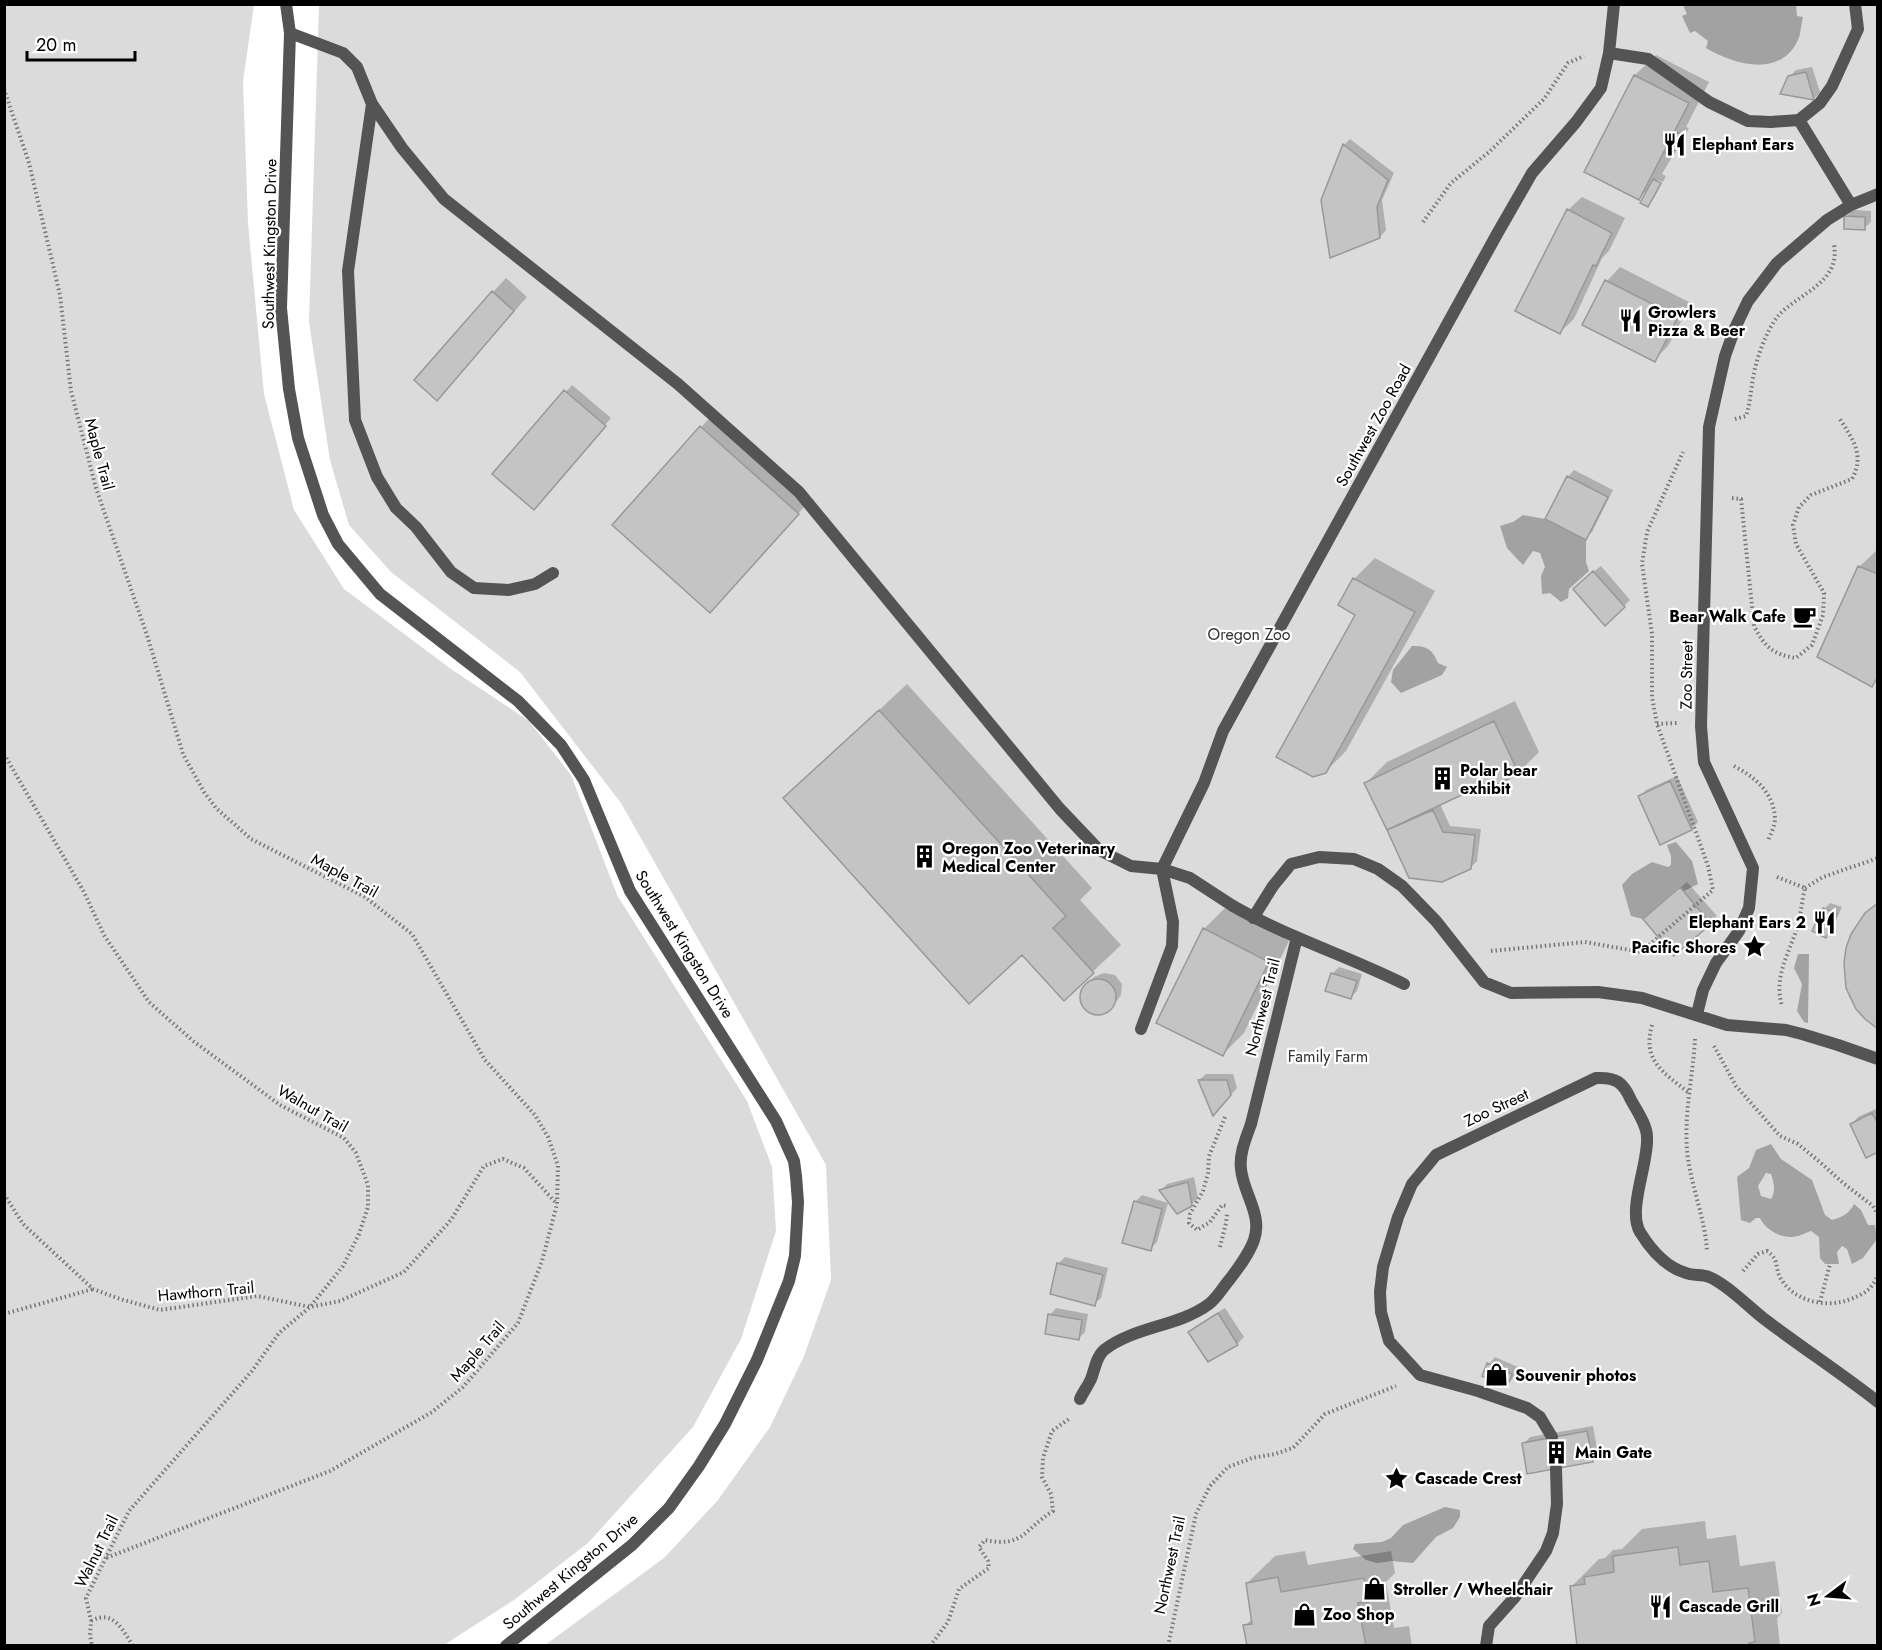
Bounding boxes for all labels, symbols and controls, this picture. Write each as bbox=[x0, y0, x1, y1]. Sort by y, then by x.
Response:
scale bar bbox=[27, 24, 135, 62]
text: 20 m bbox=[36, 32, 76, 58]
restaurant icon: Elephant Ears bbox=[1661, 131, 1687, 157]
place label: Elephant Ears bbox=[1692, 133, 1794, 156]
street label: Southwest Kingston Drive bbox=[257, 159, 282, 329]
place label: Growlers Pizza & Beer bbox=[1648, 301, 1746, 342]
restaurant icon: Growlers Pizza & Beer bbox=[1617, 308, 1643, 334]
street label: Southwest Zoo Road bbox=[1330, 360, 1417, 491]
street label: Maple Trail bbox=[79, 416, 120, 493]
cafe icon: Bear Walk Cafe bbox=[1791, 603, 1817, 629]
place label: Bear Walk Cafe bbox=[1669, 605, 1786, 628]
park label: Oregon Zoo bbox=[1208, 623, 1291, 646]
street label: Zoo Street bbox=[1674, 640, 1699, 710]
place label: Polar bear exhibit bbox=[1460, 759, 1538, 800]
building icon: Polar bear exhibit bbox=[1429, 766, 1455, 792]
place label: Oregon Zoo Veterinary Medical Center bbox=[942, 837, 1116, 878]
building icon: Oregon Zoo Veterinary Medical Center bbox=[911, 844, 937, 870]
street label: Maple Trail bbox=[307, 848, 383, 903]
street label: Southwest Kingston Drive bbox=[630, 866, 740, 1023]
restaurant icon: Elephant Ears 2 bbox=[1811, 909, 1837, 935]
place label: Elephant Ears 2 bbox=[1689, 911, 1806, 934]
place icon: Pacific Shores bbox=[1741, 934, 1767, 960]
place label: Pacific Shores bbox=[1632, 936, 1736, 959]
street label: Northwest Trail bbox=[1239, 956, 1286, 1058]
park label: Family Farm bbox=[1288, 1045, 1368, 1068]
street label: Walnut Trail bbox=[273, 1079, 352, 1138]
street label: Zoo Street bbox=[1460, 1082, 1532, 1132]
street label: Hawthorn Trail bbox=[157, 1276, 255, 1307]
street label: Maple Trail bbox=[445, 1316, 510, 1387]
shop icon: Souvenir photos bbox=[1484, 1362, 1510, 1388]
place label: Souvenir photos bbox=[1515, 1364, 1636, 1387]
building icon: Main Gate bbox=[1544, 1439, 1570, 1465]
place label: Main Gate bbox=[1575, 1441, 1652, 1464]
place icon: Cascade Crest bbox=[1384, 1465, 1410, 1491]
place label: Cascade Crest bbox=[1415, 1467, 1523, 1490]
street label: Southwest Kingston Drive bbox=[498, 1508, 643, 1635]
street label: Walnut Trail bbox=[69, 1511, 124, 1591]
street label: Northwest Trail bbox=[1148, 1514, 1191, 1616]
north arrow bbox=[1798, 1566, 1858, 1626]
shop icon: Stroller / Wheelchair bbox=[1362, 1576, 1388, 1602]
place label: Stroller / Wheelchair bbox=[1393, 1578, 1553, 1601]
text: N bbox=[1801, 1591, 1827, 1609]
restaurant icon: Cascade Grill bbox=[1648, 1593, 1674, 1619]
place label: Cascade Grill bbox=[1679, 1595, 1779, 1618]
shop icon: Zoo Shop bbox=[1292, 1601, 1318, 1627]
place label: Zoo Shop bbox=[1323, 1603, 1395, 1626]

